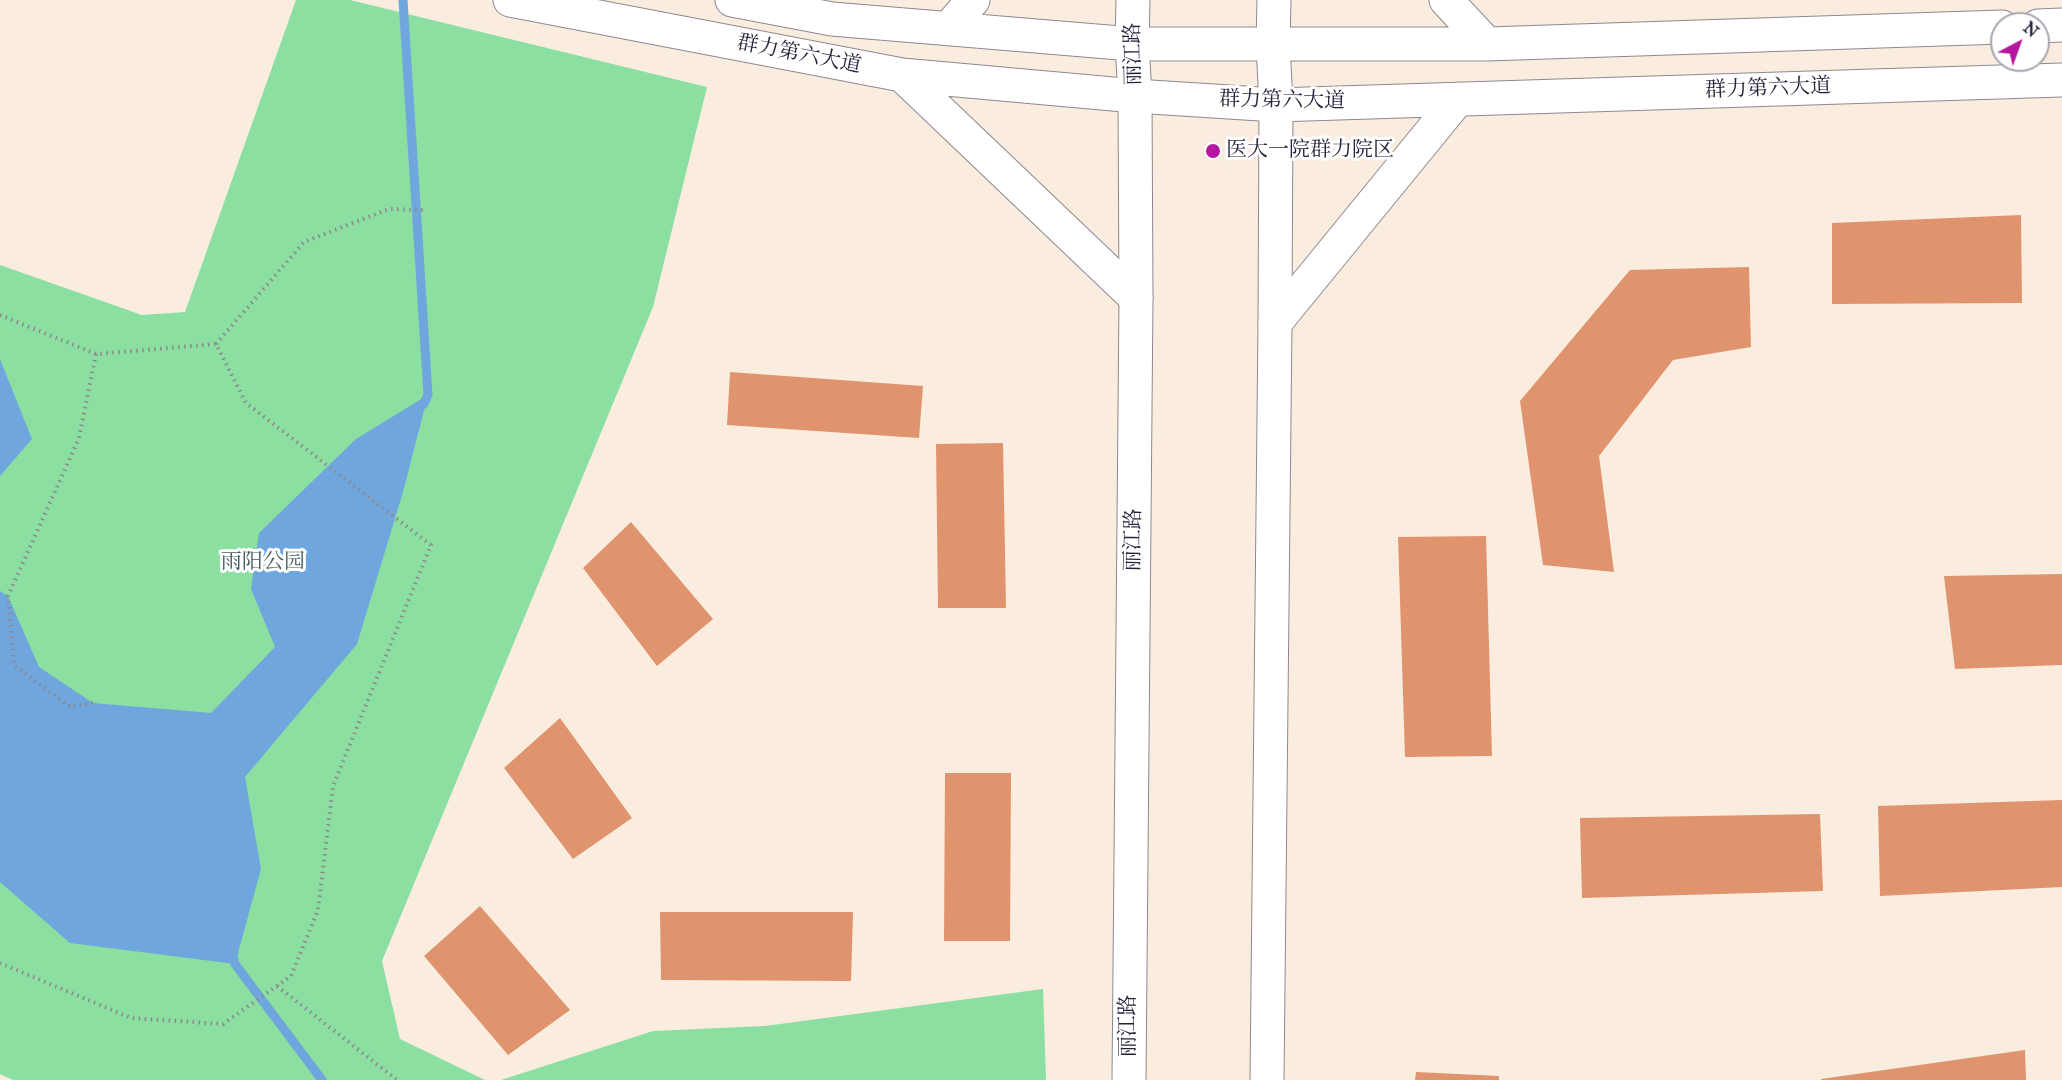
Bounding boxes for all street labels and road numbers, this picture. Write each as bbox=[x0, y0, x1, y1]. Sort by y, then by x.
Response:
street label: 丽江路 bbox=[1121, 22, 1147, 86]
street label: 群力第六大道 bbox=[735, 31, 863, 79]
street label: 群力第六大道 bbox=[1705, 74, 1831, 104]
street label: 群力第六大道 bbox=[1219, 87, 1345, 115]
street label: 丽江路 bbox=[1121, 508, 1147, 572]
street label: 丽江路 bbox=[1116, 995, 1142, 1057]

